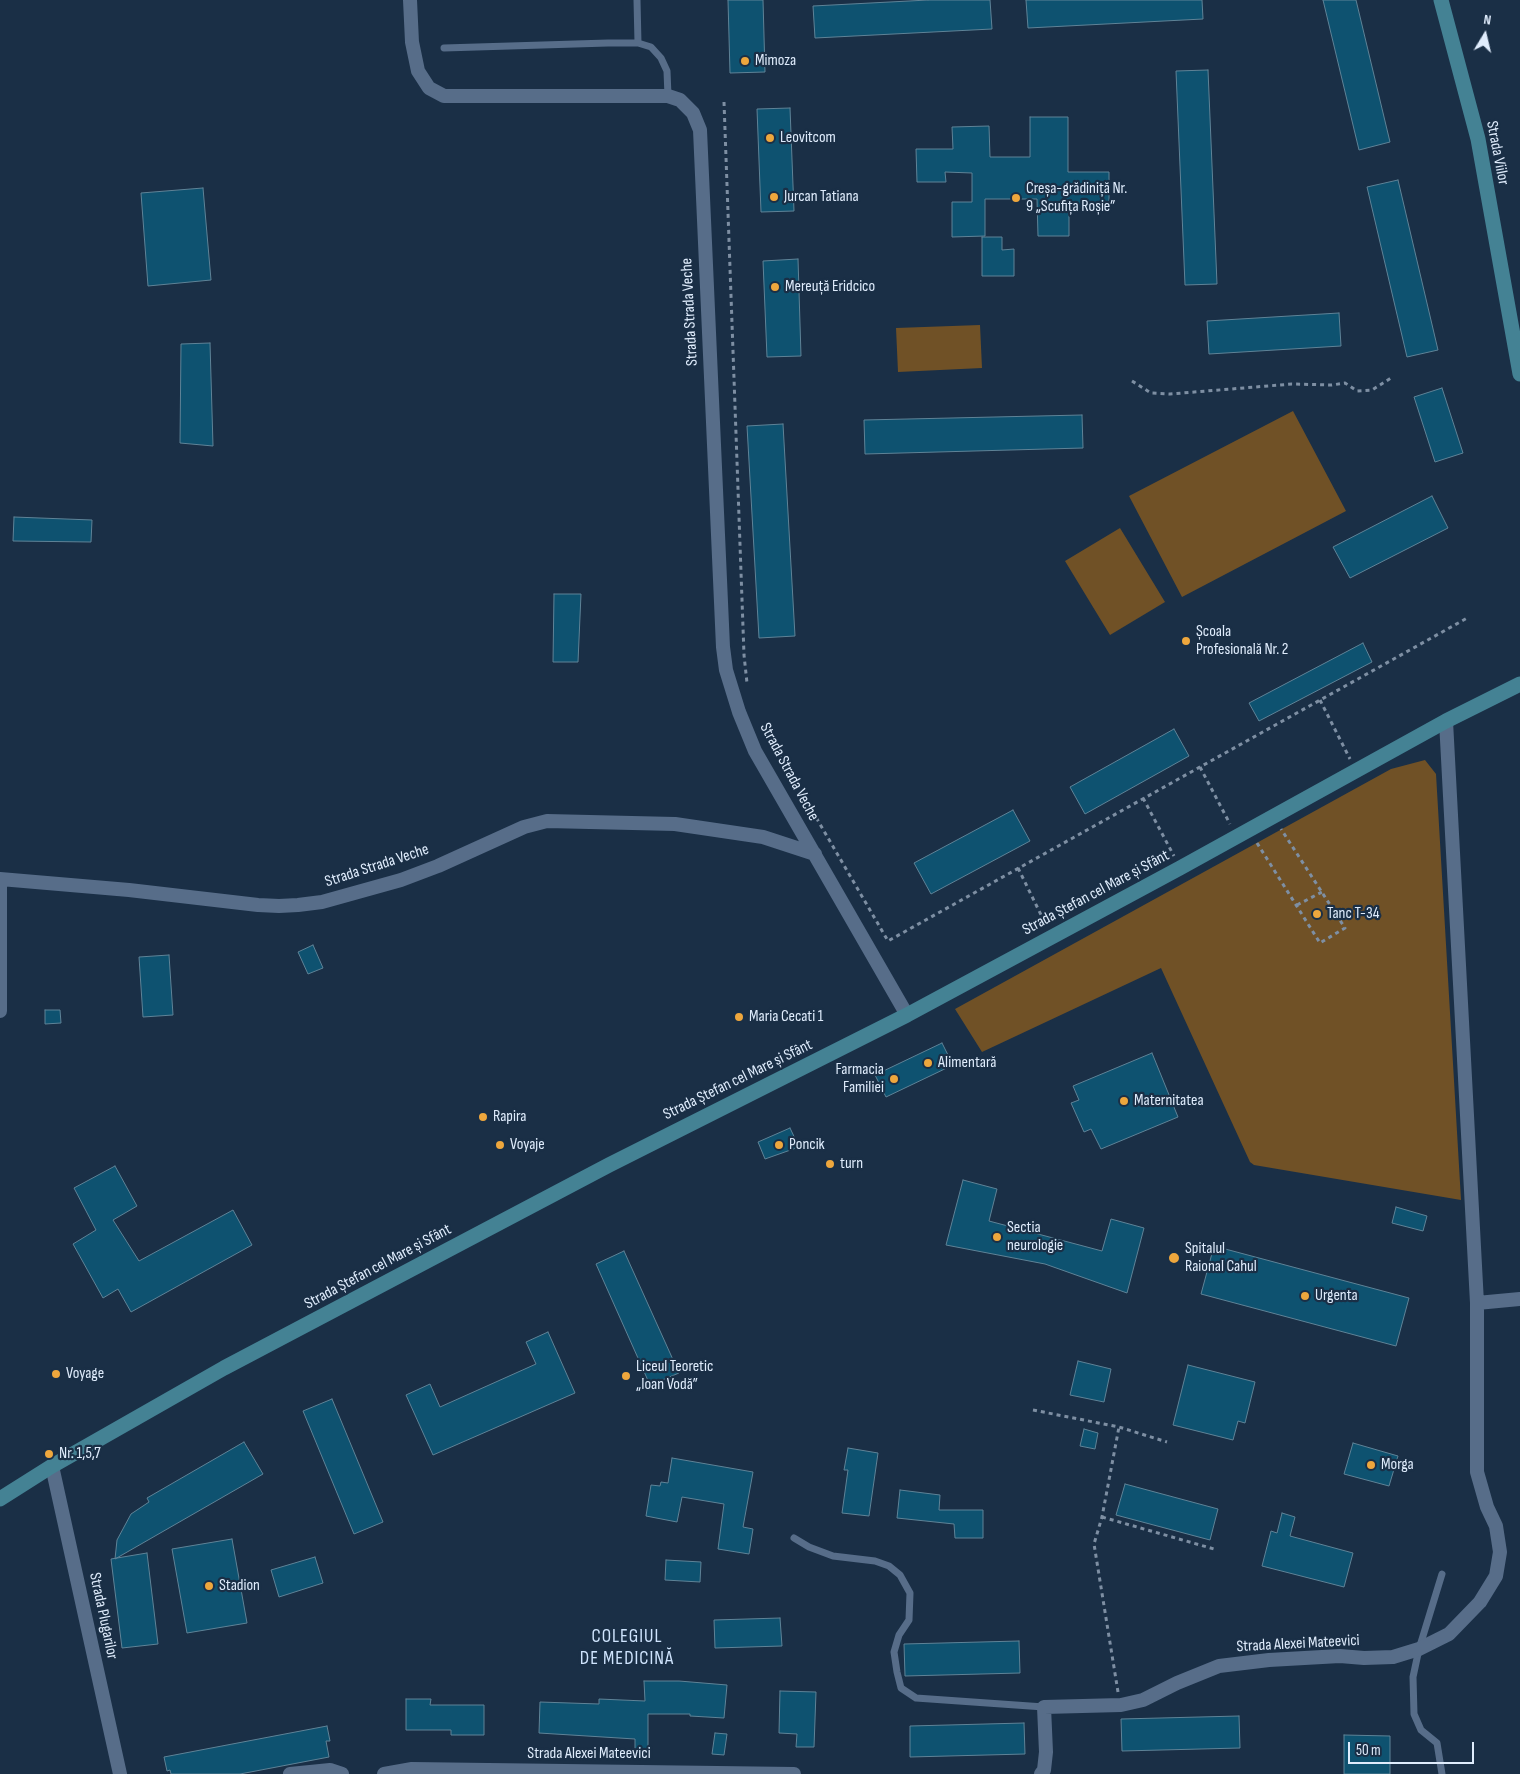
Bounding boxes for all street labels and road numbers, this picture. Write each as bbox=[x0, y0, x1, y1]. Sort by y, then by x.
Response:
street label: Strada Viilor bbox=[1481, 119, 1513, 187]
street label: Strada Strada Veche bbox=[678, 258, 702, 366]
street label: Strada Strada Veche bbox=[755, 720, 823, 824]
street label: Strada Strada Veche bbox=[323, 840, 431, 892]
street label: Strada Ștefan cel Mare și Sfânt bbox=[1019, 846, 1173, 940]
street label: Strada Ștefan cel Mare și Sfânt bbox=[660, 1036, 816, 1124]
street label: Strada Ștefan cel Mare și Sfânt bbox=[301, 1220, 455, 1314]
street label: Strada Plugarilor bbox=[84, 1571, 122, 1661]
street label: Strada Alexei Mateevici bbox=[1236, 1631, 1360, 1657]
street label: Strada Alexei Mateevici bbox=[527, 1744, 651, 1764]

